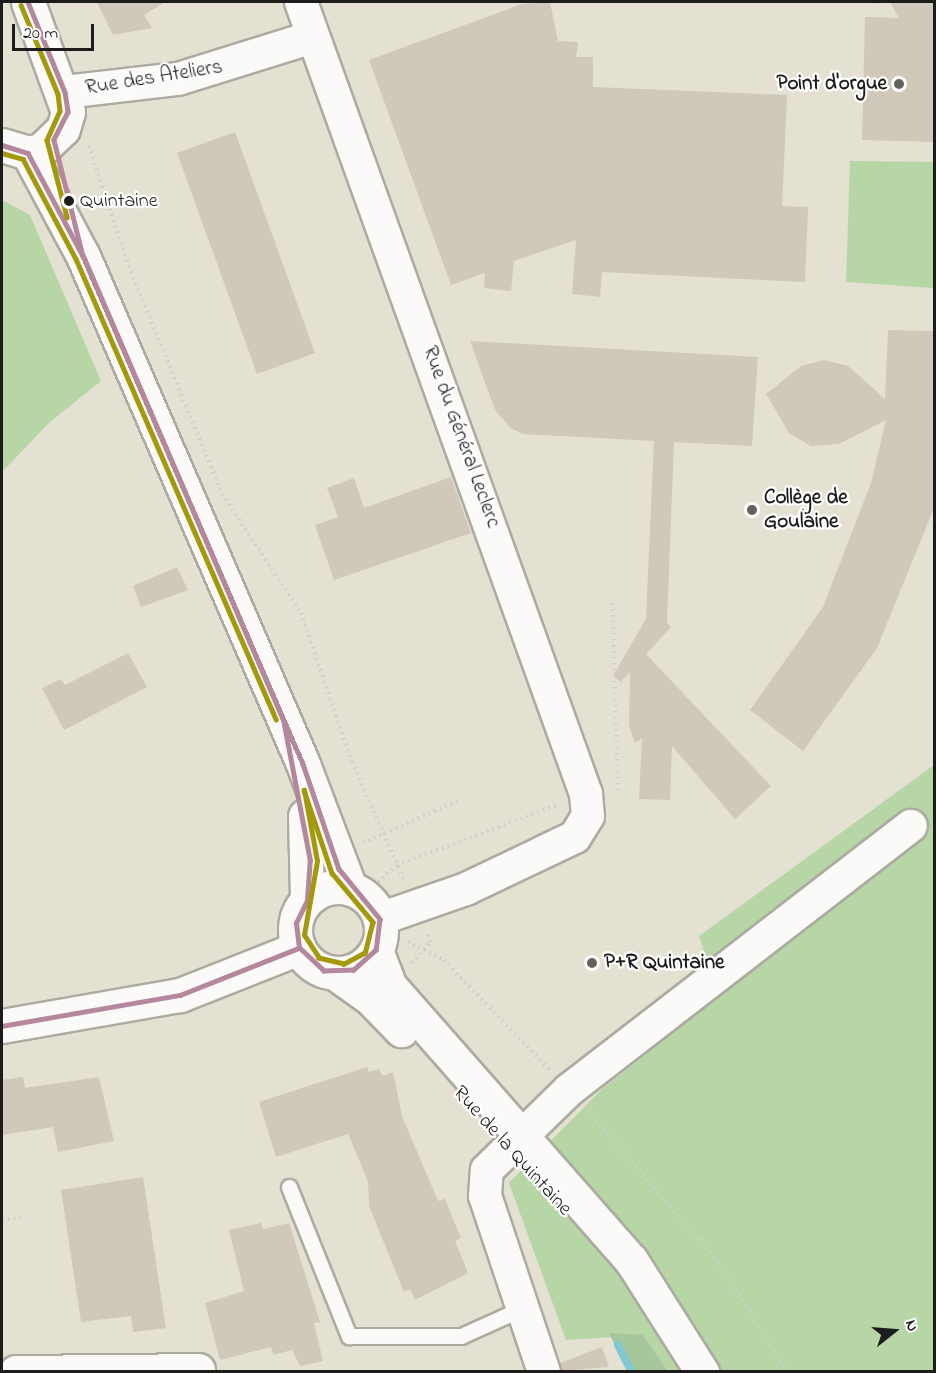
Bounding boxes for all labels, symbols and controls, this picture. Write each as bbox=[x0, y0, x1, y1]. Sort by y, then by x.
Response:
scale bar bbox=[15, 12, 98, 50]
text: 20 m bbox=[23, 21, 58, 47]
street label: Rue des Ateliers bbox=[84, 55, 224, 101]
place label: Point d'orgue bbox=[777, 71, 887, 97]
marker: Point d'orgue bbox=[892, 77, 906, 91]
place label: Quintaine bbox=[80, 189, 158, 213]
marker: Quintaine bbox=[63, 195, 75, 207]
street label: Rue du Général Leclerc bbox=[416, 343, 506, 531]
place label: Collège de Goulaine bbox=[764, 485, 848, 535]
marker: Collège de Goulaine bbox=[745, 503, 759, 517]
place label: P+R Quintaine bbox=[604, 950, 724, 976]
marker: P+R Quintaine bbox=[585, 956, 599, 970]
street label: Rue de la Quintaine bbox=[447, 1081, 577, 1221]
north arrow bbox=[864, 1301, 924, 1361]
text: N bbox=[898, 1317, 924, 1334]

